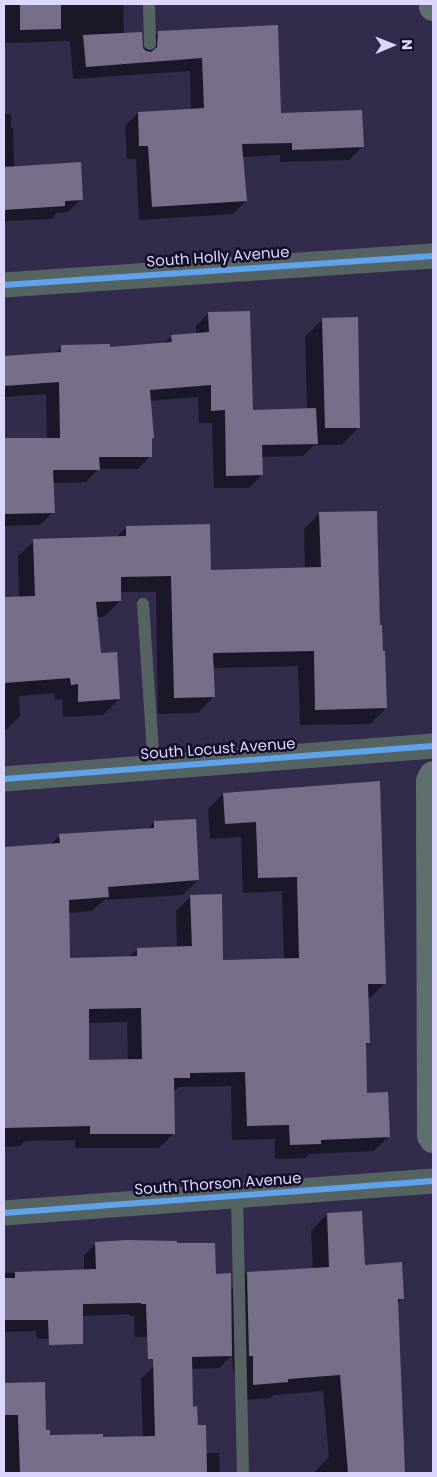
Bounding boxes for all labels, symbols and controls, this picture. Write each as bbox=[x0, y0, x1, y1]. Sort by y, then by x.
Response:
north arrow bbox=[367, 20, 417, 70]
text: N bbox=[397, 39, 417, 50]
street label: South Holly Avenue bbox=[146, 244, 290, 272]
street label: South Locust Avenue bbox=[140, 736, 296, 764]
street label: South Thorson Avenue bbox=[134, 1170, 302, 1200]

